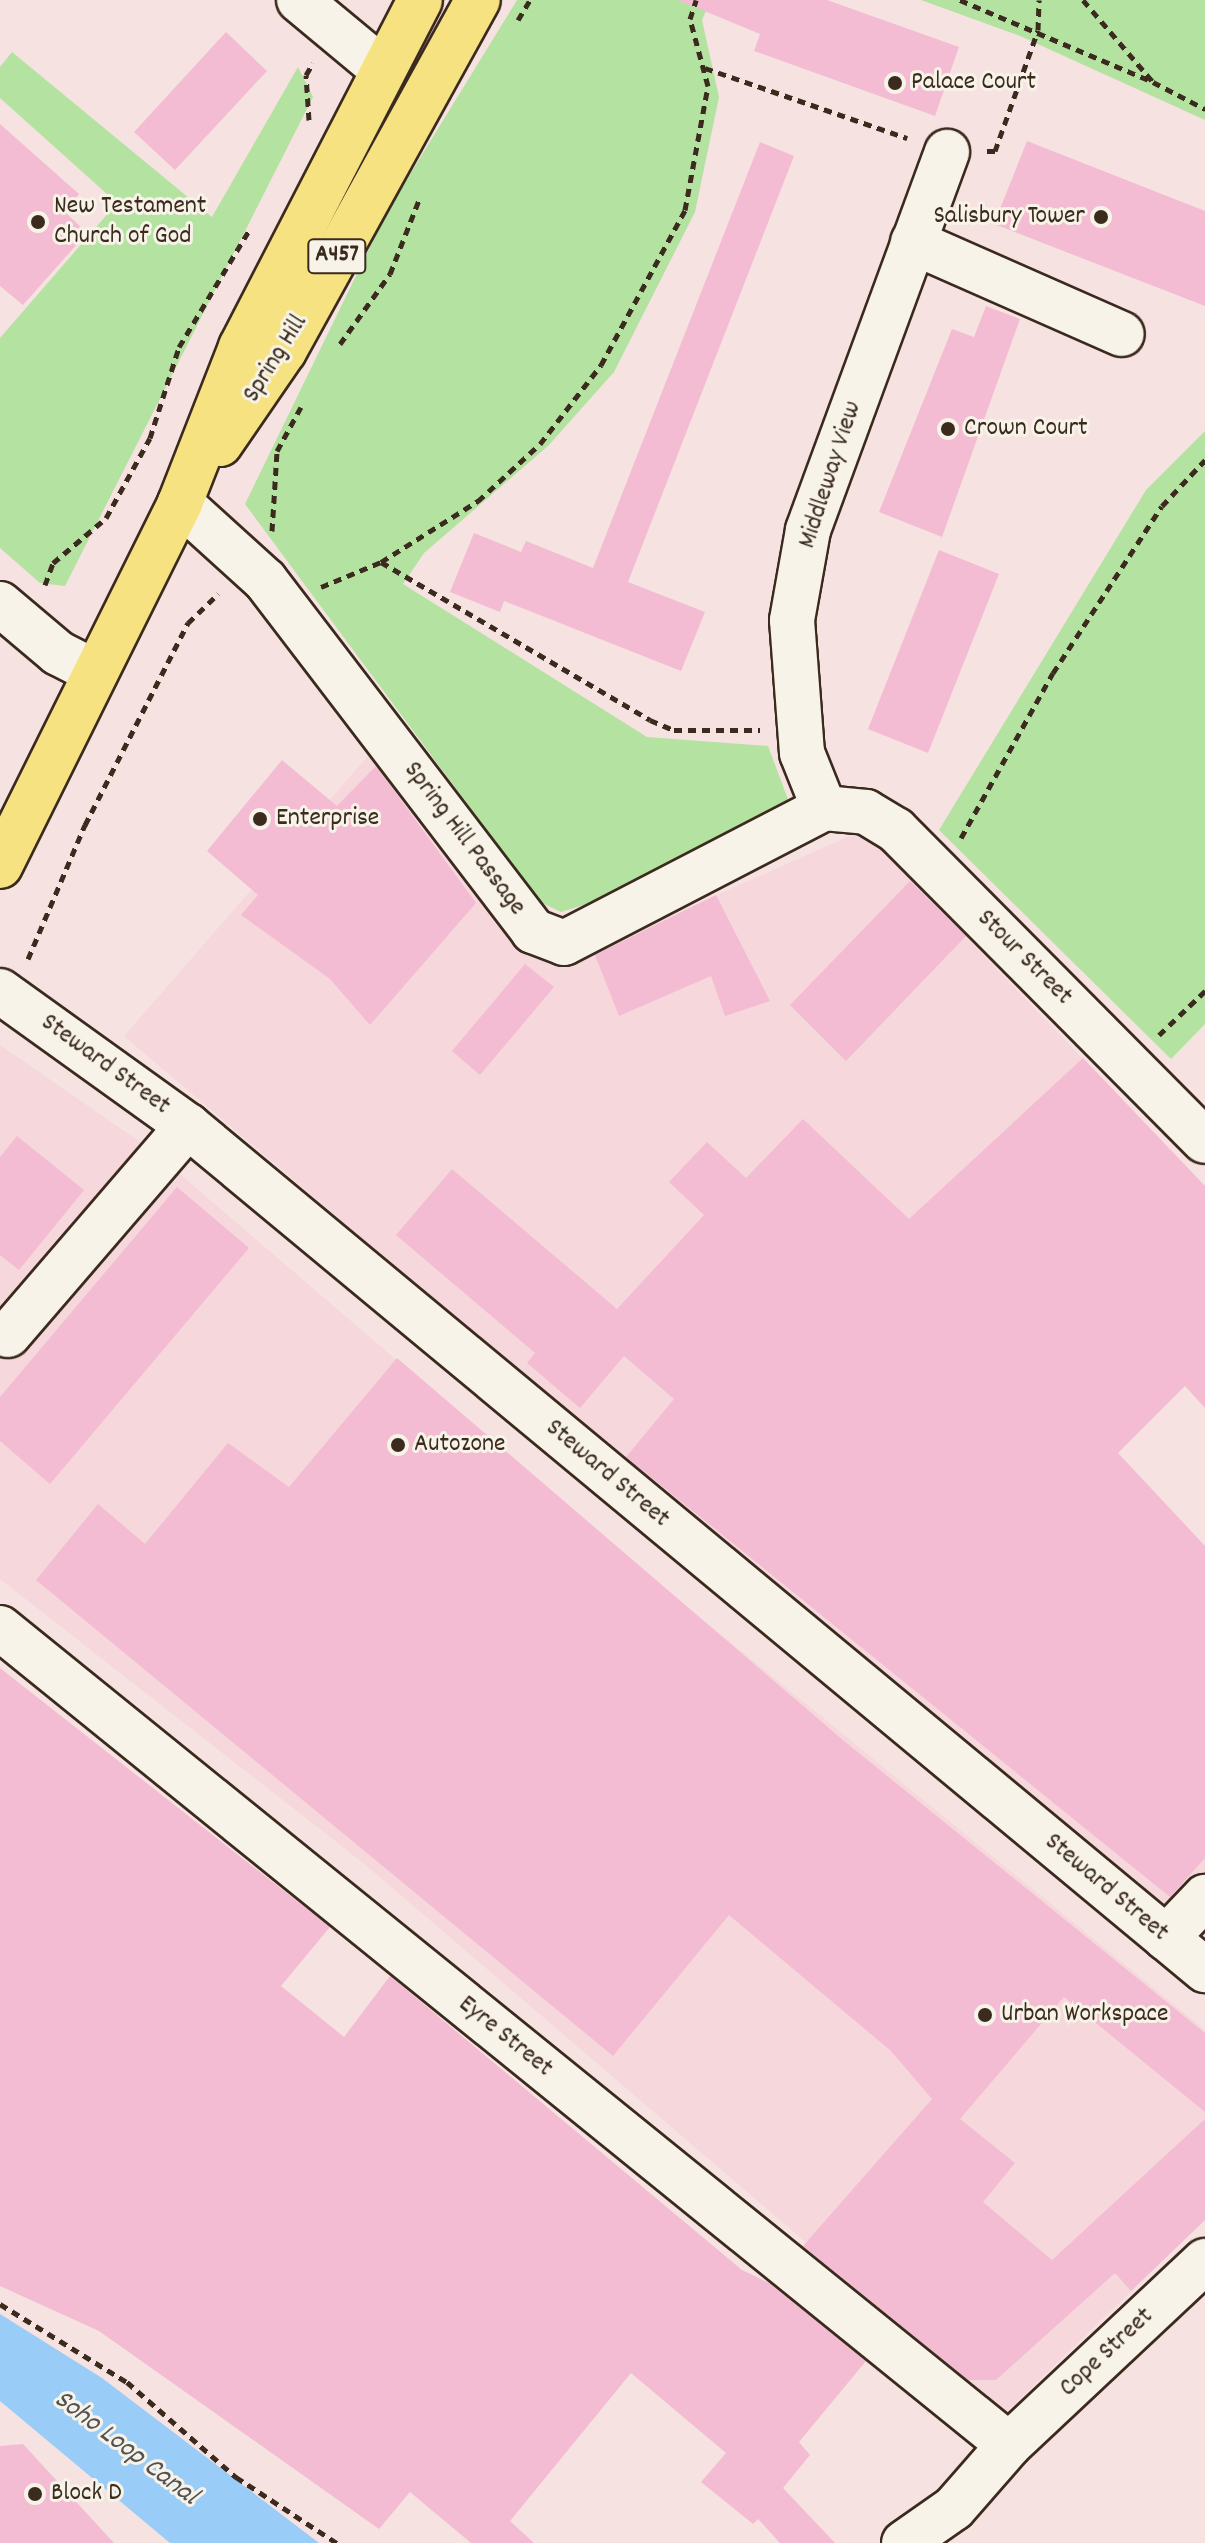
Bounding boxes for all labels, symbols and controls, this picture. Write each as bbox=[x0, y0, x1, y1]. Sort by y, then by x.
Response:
place label: Palace Court bbox=[911, 67, 1036, 99]
marker: Palace Court bbox=[886, 74, 904, 92]
place label: New Testament Church of God bbox=[54, 191, 206, 252]
place label: Salisbury Tower bbox=[933, 201, 1085, 233]
marker: Salisbury Tower bbox=[1092, 208, 1110, 226]
marker: New Testament Church of God bbox=[29, 213, 47, 231]
road number: A457 bbox=[307, 236, 367, 276]
street label: Spring Hill bbox=[237, 309, 315, 409]
street label: Middleway View bbox=[793, 397, 869, 553]
place label: Crown Court bbox=[964, 413, 1088, 445]
marker: Crown Court bbox=[939, 420, 957, 438]
street label: Spring Hill Passage bbox=[396, 756, 532, 922]
place label: Enterprise bbox=[276, 803, 379, 835]
marker: Enterprise bbox=[251, 810, 269, 828]
street label: Stour Street bbox=[970, 904, 1078, 1012]
street label: Steward Street bbox=[34, 1008, 176, 1122]
street label: Steward Street bbox=[539, 1413, 675, 1535]
place label: Autozone bbox=[414, 1429, 505, 1461]
marker: Autozone bbox=[389, 1436, 407, 1454]
street label: Steward Street bbox=[1038, 1827, 1174, 1949]
street label: Eyre Street bbox=[451, 1989, 559, 2085]
place label: Urban Workspace bbox=[1001, 1999, 1168, 2031]
marker: Urban Workspace bbox=[976, 2006, 994, 2024]
street label: Cope Street bbox=[1054, 2302, 1160, 2404]
water label: Soho Loop Canal bbox=[46, 2384, 204, 2514]
place label: Block D bbox=[51, 2478, 122, 2510]
marker: Block D bbox=[26, 2485, 44, 2503]

